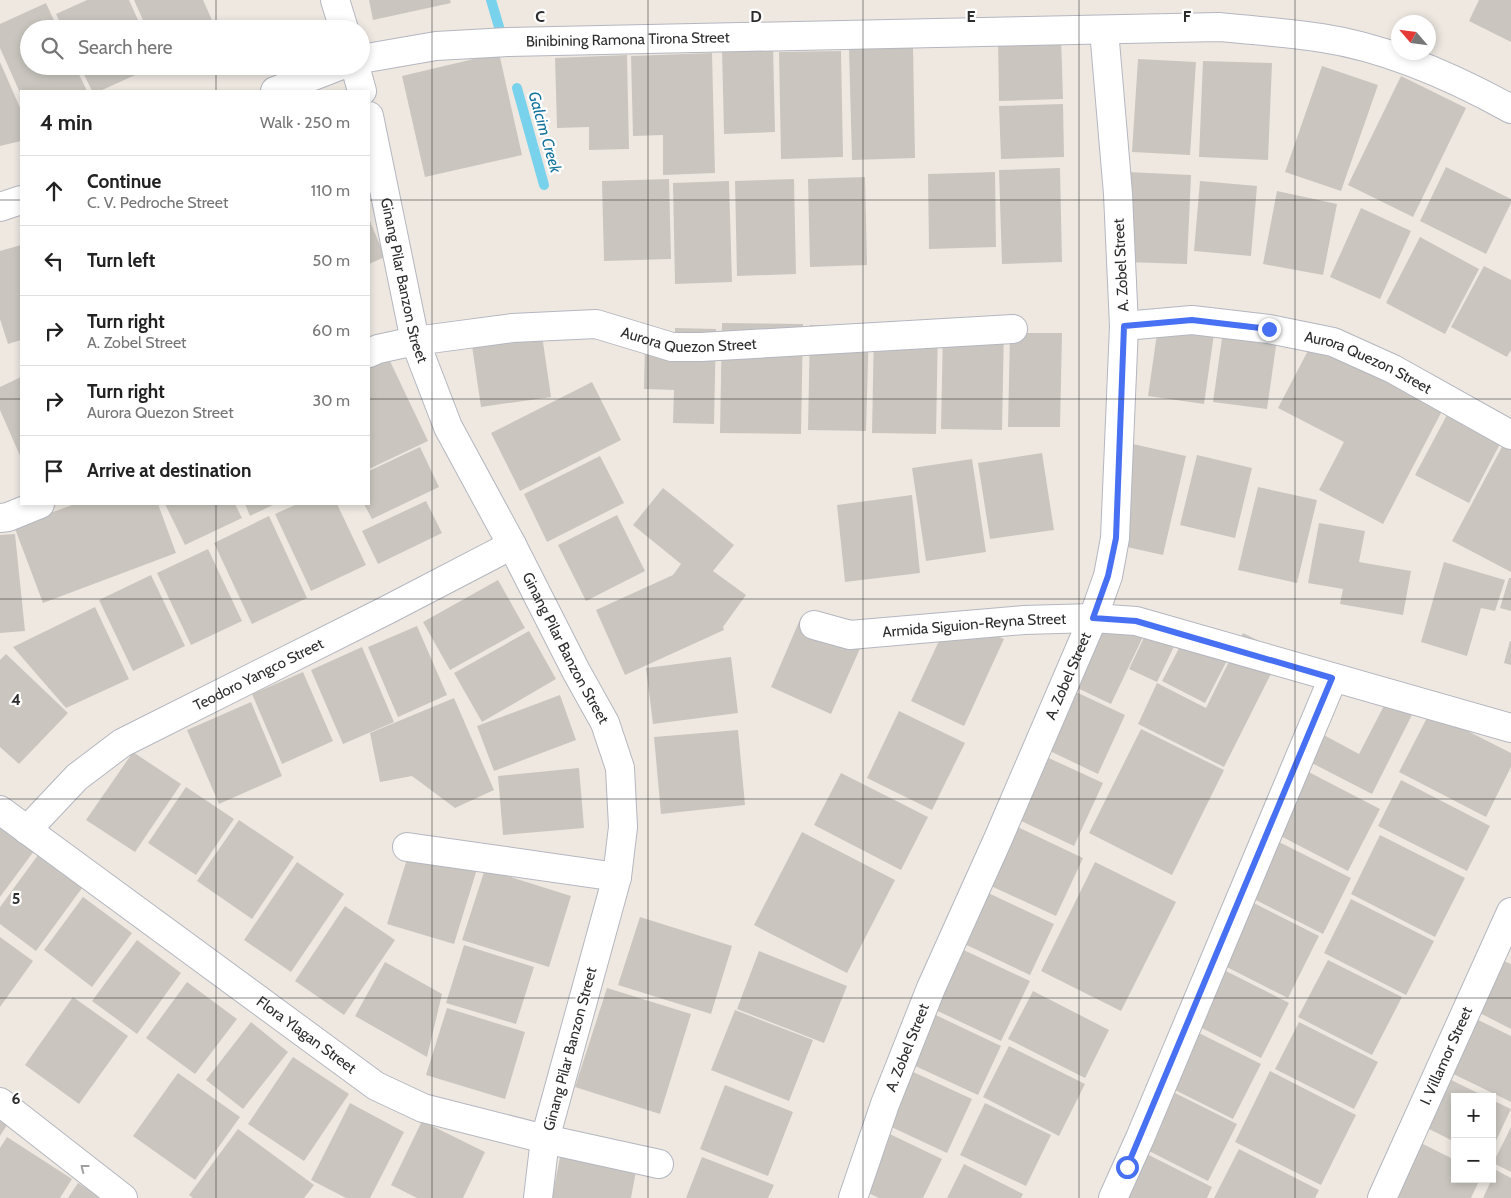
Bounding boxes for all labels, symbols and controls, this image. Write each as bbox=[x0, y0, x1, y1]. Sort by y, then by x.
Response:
text: C bbox=[535, 7, 545, 26]
text: D bbox=[750, 7, 762, 26]
text: E bbox=[966, 7, 976, 26]
text: F bbox=[1183, 7, 1192, 26]
north arrow bbox=[1391, 15, 1436, 60]
search box bbox=[20, 20, 370, 75]
street label: Binibining Ramona Tirona Street bbox=[526, 28, 730, 51]
icon: search bbox=[38, 34, 66, 62]
text: Search here bbox=[78, 36, 172, 59]
water label: Galcim Creek bbox=[524, 89, 566, 176]
text: 4 min bbox=[40, 110, 93, 135]
text: Walk · 250 m bbox=[260, 113, 350, 132]
text: Continue bbox=[87, 170, 161, 193]
icon: ahead bbox=[40, 177, 68, 205]
text: 110 m bbox=[311, 181, 350, 200]
text: C. V. Pedroche Street bbox=[87, 193, 228, 212]
street label: Ginang Pilar Banzon Street bbox=[377, 196, 432, 365]
street label: A. Zobel Street bbox=[1110, 218, 1132, 312]
icon: left bbox=[40, 247, 68, 275]
text: Turn left bbox=[87, 249, 155, 272]
text: 50 m bbox=[313, 251, 350, 270]
text: Turn right bbox=[87, 310, 165, 333]
icon: right bbox=[40, 317, 68, 345]
route end bbox=[1258, 318, 1281, 341]
text: 60 m bbox=[312, 321, 350, 340]
street label: Aurora Quezon Street bbox=[619, 323, 757, 357]
street label: Aurora Quezon Street bbox=[1303, 327, 1435, 398]
text: A. Zobel Street bbox=[87, 333, 186, 352]
text: Turn right bbox=[87, 380, 165, 403]
icon: right bbox=[40, 387, 68, 415]
text: 30 m bbox=[313, 391, 350, 410]
text: Aurora Quezon Street bbox=[87, 403, 234, 422]
icon: arrive bbox=[40, 457, 68, 485]
text: Arrive at destination bbox=[87, 459, 251, 482]
street label: Ginang Pilar Banzon Street bbox=[518, 569, 613, 727]
street label: Armida Siguion-Reyna Street bbox=[882, 610, 1066, 641]
street label: A. Zobel Street bbox=[1041, 629, 1095, 722]
street label: Teodoro Yangco Street bbox=[191, 634, 326, 715]
text: 4 bbox=[11, 690, 21, 709]
text: 5 bbox=[12, 889, 20, 908]
street label: Ginang Pilar Banzon Street bbox=[539, 965, 601, 1133]
street label: Flora Ylagan Street bbox=[253, 992, 360, 1077]
street label: A. Zobel Street bbox=[882, 1001, 933, 1094]
street label: I. Villamor Street bbox=[1416, 1004, 1476, 1108]
text: 6 bbox=[12, 1089, 21, 1108]
map controls bbox=[1451, 1093, 1496, 1183]
button: + bbox=[1451, 1093, 1496, 1138]
button: − bbox=[1451, 1138, 1496, 1183]
route start bbox=[1116, 1156, 1139, 1179]
one-way arrow bbox=[81, 1165, 90, 1174]

